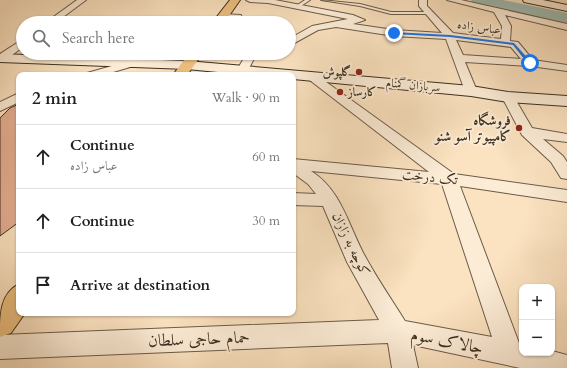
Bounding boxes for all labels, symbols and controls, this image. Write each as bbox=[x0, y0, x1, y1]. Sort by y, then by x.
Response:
search box bbox=[16, 16, 296, 60]
street label: عباس زاده bbox=[456, 16, 502, 38]
route end bbox=[385, 24, 403, 42]
icon: search bbox=[30, 27, 52, 49]
text: Search here bbox=[62, 28, 135, 48]
route start bbox=[521, 54, 539, 72]
place label: گلپوش bbox=[323, 64, 351, 80]
marker: گلپوش bbox=[354, 67, 364, 77]
street label: سربازان گمنام bbox=[385, 75, 441, 98]
place label: کارساز bbox=[346, 84, 376, 100]
text: 2 min bbox=[32, 87, 77, 110]
marker: کارساز bbox=[335, 87, 345, 97]
text: Walk · 90 m bbox=[212, 89, 280, 107]
place label: فروشگاه کامپیوتر آسو شنو bbox=[433, 111, 511, 146]
marker: فروشگاه کامپیوتر آسو شنو bbox=[514, 123, 524, 133]
text: Continue bbox=[70, 135, 135, 155]
icon: ahead bbox=[32, 146, 54, 168]
text: 60 m bbox=[252, 148, 280, 166]
text: عباس زاده bbox=[70, 157, 117, 175]
street label: تک درخت bbox=[401, 165, 459, 189]
street label: کوچه به زازان bbox=[327, 209, 375, 279]
icon: ahead bbox=[32, 210, 54, 232]
text: Continue bbox=[70, 211, 135, 231]
text: 30 m bbox=[252, 212, 280, 230]
icon: arrive bbox=[32, 274, 54, 296]
text: Arrive at destination bbox=[70, 275, 210, 295]
map controls bbox=[519, 284, 555, 356]
button: + bbox=[519, 284, 555, 320]
button: − bbox=[519, 320, 555, 356]
street label: چالاک سوم bbox=[408, 323, 485, 362]
street label: حمام حاجی سلطان bbox=[148, 326, 250, 355]

